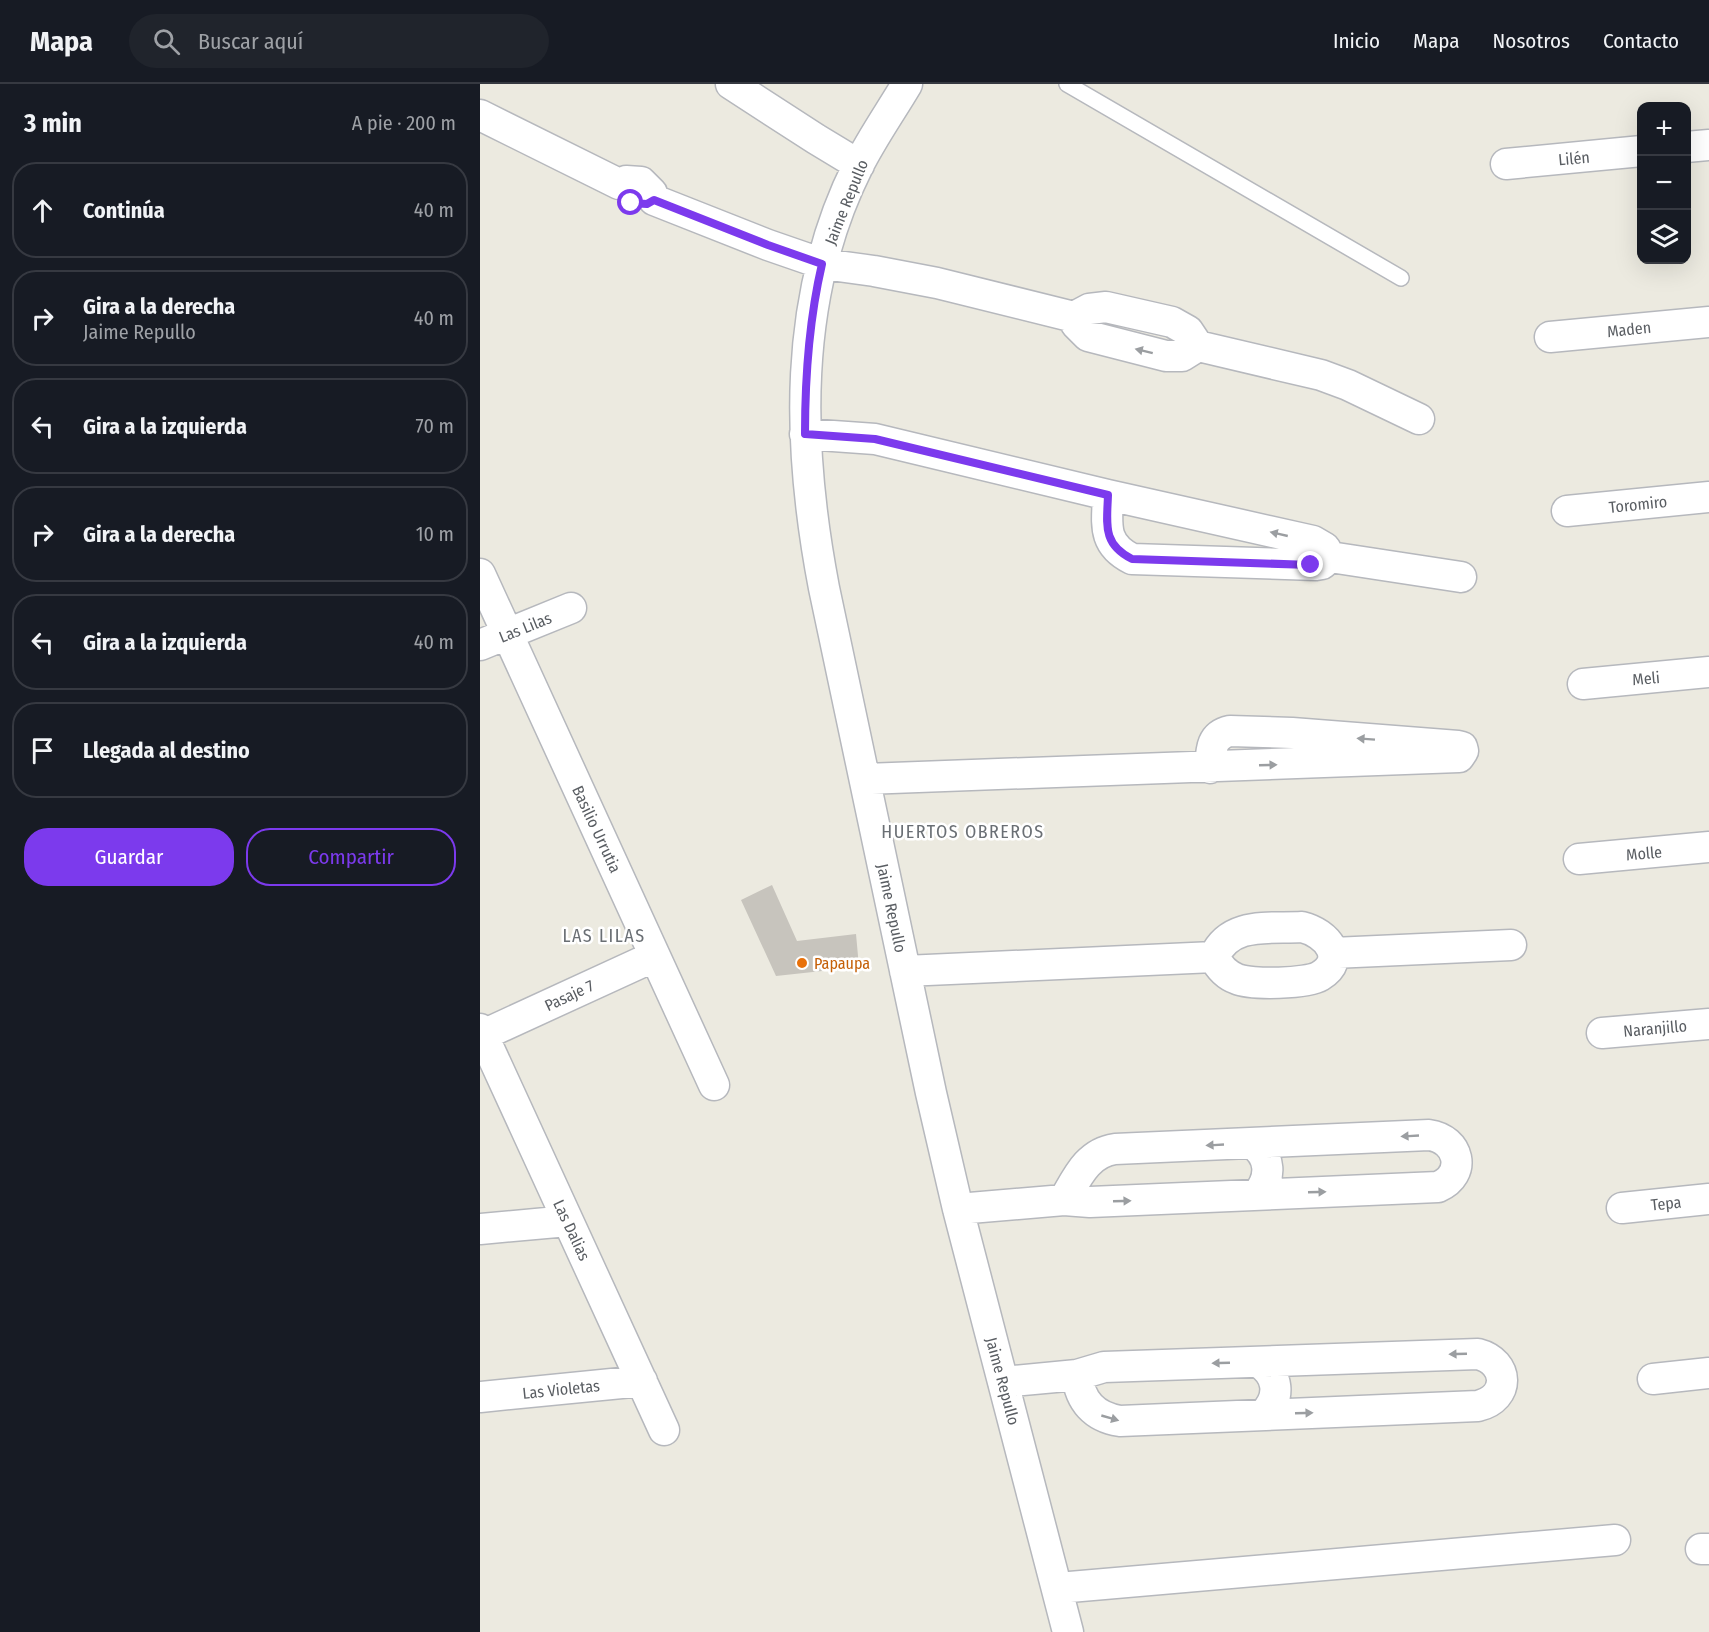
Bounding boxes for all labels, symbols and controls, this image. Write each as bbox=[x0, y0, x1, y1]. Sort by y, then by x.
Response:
search box bbox=[129, 14, 549, 68]
text: Mapa bbox=[30, 25, 93, 58]
icon: search bbox=[150, 25, 183, 58]
text: Buscar aquí bbox=[198, 28, 303, 55]
text: Inicio bbox=[1333, 28, 1380, 54]
text: Mapa bbox=[1413, 28, 1460, 54]
text: Nosotros bbox=[1493, 28, 1570, 54]
text: Contacto bbox=[1603, 28, 1679, 54]
map controls bbox=[1637, 102, 1691, 264]
button: + bbox=[1637, 102, 1691, 156]
text: 3 min bbox=[24, 108, 82, 139]
text: A pie · 200 m bbox=[352, 111, 456, 135]
street label: Lilén bbox=[1557, 148, 1591, 169]
button: − bbox=[1637, 156, 1691, 210]
street label: Jaime Repullo bbox=[821, 157, 872, 248]
route start bbox=[617, 189, 643, 215]
icon: ahead bbox=[26, 194, 59, 227]
text: Continúa bbox=[83, 197, 165, 224]
text: 40 m bbox=[414, 198, 454, 222]
button: layers bbox=[1637, 210, 1691, 264]
text: Gira a la derecha bbox=[83, 293, 235, 320]
icon: right bbox=[26, 302, 59, 335]
text: 40 m bbox=[414, 306, 454, 330]
street label: Maden bbox=[1606, 318, 1652, 341]
text: Jaime Repullo bbox=[83, 320, 196, 344]
one-way arrow bbox=[1135, 346, 1153, 356]
icon: left bbox=[26, 410, 59, 443]
text: Gira a la izquierda bbox=[83, 413, 247, 440]
text: 70 m bbox=[416, 414, 454, 438]
street label: Toromiro bbox=[1608, 492, 1668, 517]
icon: right bbox=[26, 518, 59, 551]
text: Gira a la derecha bbox=[83, 521, 235, 548]
text: 10 m bbox=[416, 522, 454, 546]
one-way arrow bbox=[1270, 528, 1288, 538]
route end bbox=[1297, 551, 1323, 577]
street label: Las Lilas bbox=[496, 608, 554, 647]
icon: left bbox=[26, 626, 59, 659]
text: Gira a la izquierda bbox=[83, 629, 247, 656]
text: 40 m bbox=[414, 630, 454, 654]
street label: Meli bbox=[1631, 668, 1661, 689]
icon: arrive bbox=[26, 734, 59, 767]
one-way arrow bbox=[1357, 734, 1376, 744]
text: Llegada al destino bbox=[83, 737, 250, 764]
one-way arrow bbox=[1258, 760, 1277, 770]
street label: Basilio Urrutia bbox=[568, 783, 625, 876]
district label: HUERTOS OBREROS bbox=[881, 821, 1045, 843]
button: Guardar bbox=[24, 828, 234, 886]
button: Compartir bbox=[246, 828, 456, 886]
street label: Molle bbox=[1625, 842, 1663, 865]
street label: Jaime Repullo bbox=[873, 862, 910, 954]
district label: LAS LILAS bbox=[562, 925, 646, 947]
place label: Papaupa bbox=[814, 954, 870, 973]
marker: Papaupa bbox=[795, 956, 809, 970]
street label: Pasaje 7 bbox=[542, 976, 597, 1015]
street label: Naranjillo bbox=[1622, 1016, 1688, 1041]
one-way arrow bbox=[1401, 1131, 1420, 1141]
one-way arrow bbox=[1206, 1140, 1225, 1149]
one-way arrow bbox=[1308, 1188, 1327, 1197]
street label: Tepa bbox=[1650, 1192, 1682, 1215]
one-way arrow bbox=[1113, 1196, 1132, 1205]
street label: Las Dalias bbox=[549, 1197, 594, 1264]
street label: Jaime Repullo bbox=[982, 1335, 1023, 1427]
one-way arrow bbox=[1448, 1350, 1467, 1359]
one-way arrow bbox=[1211, 1359, 1230, 1368]
street label: Las Violetas bbox=[521, 1376, 601, 1403]
one-way arrow bbox=[1295, 1408, 1314, 1417]
one-way arrow bbox=[1101, 1414, 1119, 1423]

